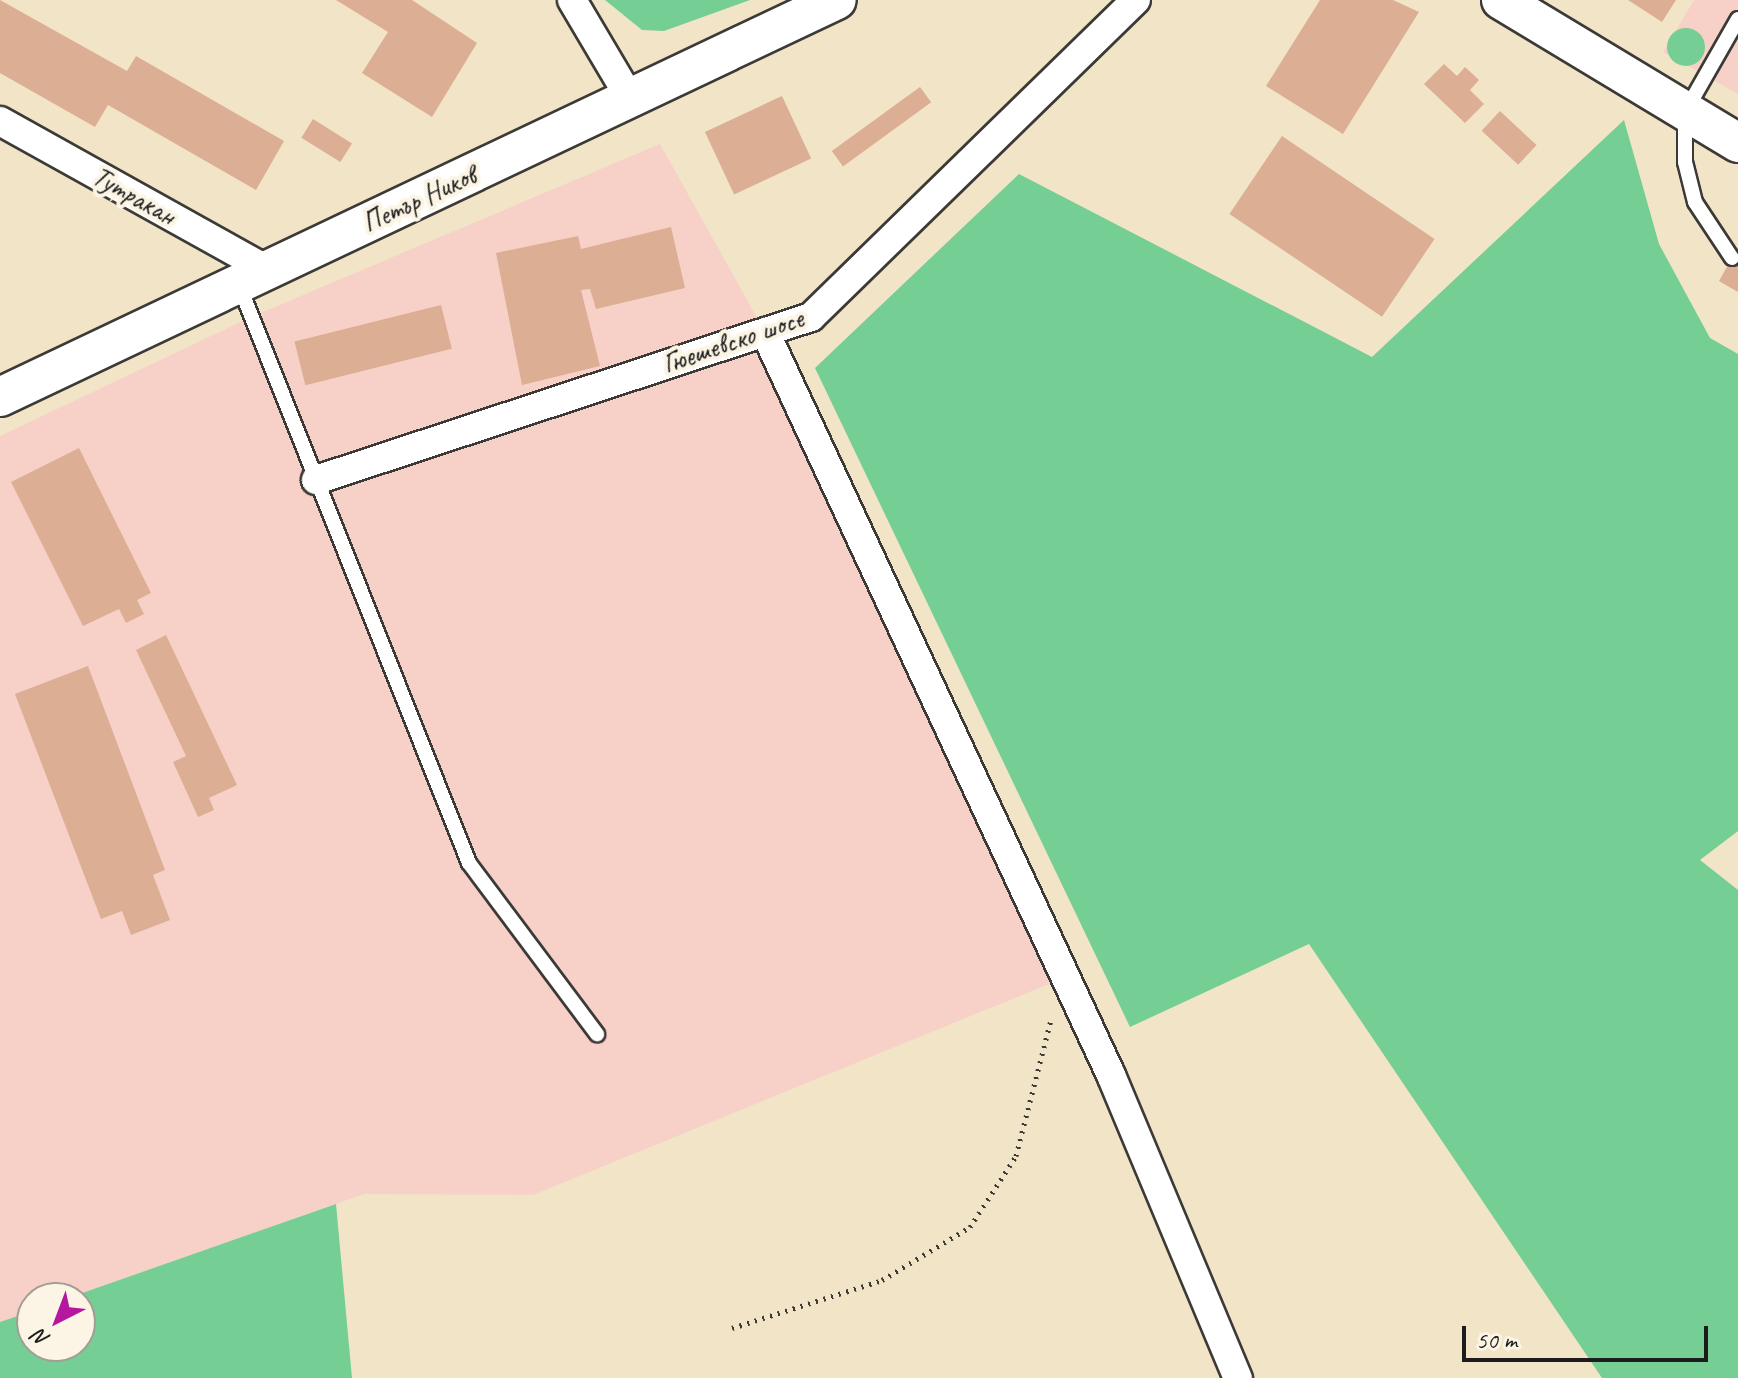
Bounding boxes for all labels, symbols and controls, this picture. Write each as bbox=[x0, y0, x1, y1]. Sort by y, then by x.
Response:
street label: Петър Ников bbox=[357, 158, 481, 240]
street label: Тутракан bbox=[87, 159, 181, 233]
street label: Гюешевско шосе bbox=[658, 301, 808, 381]
north arrow bbox=[16, 1282, 96, 1362]
scale bar bbox=[1466, 1310, 1712, 1360]
text: N bbox=[27, 1323, 56, 1353]
text: 50 m bbox=[1476, 1325, 1517, 1355]

